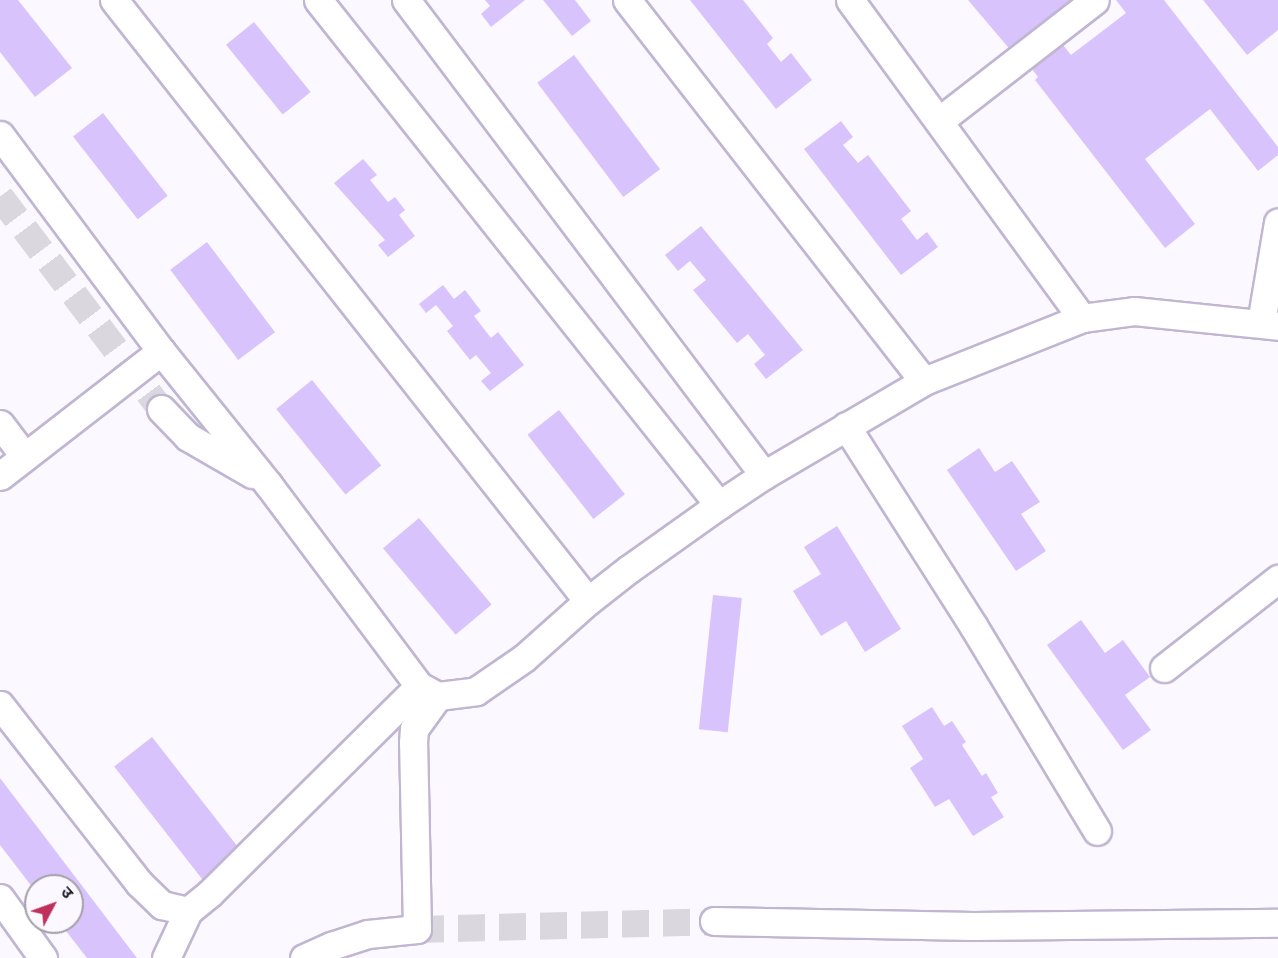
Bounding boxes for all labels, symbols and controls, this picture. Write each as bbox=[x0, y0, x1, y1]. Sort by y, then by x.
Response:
north arrow bbox=[24, 874, 84, 934]
text: उ bbox=[55, 883, 77, 904]

